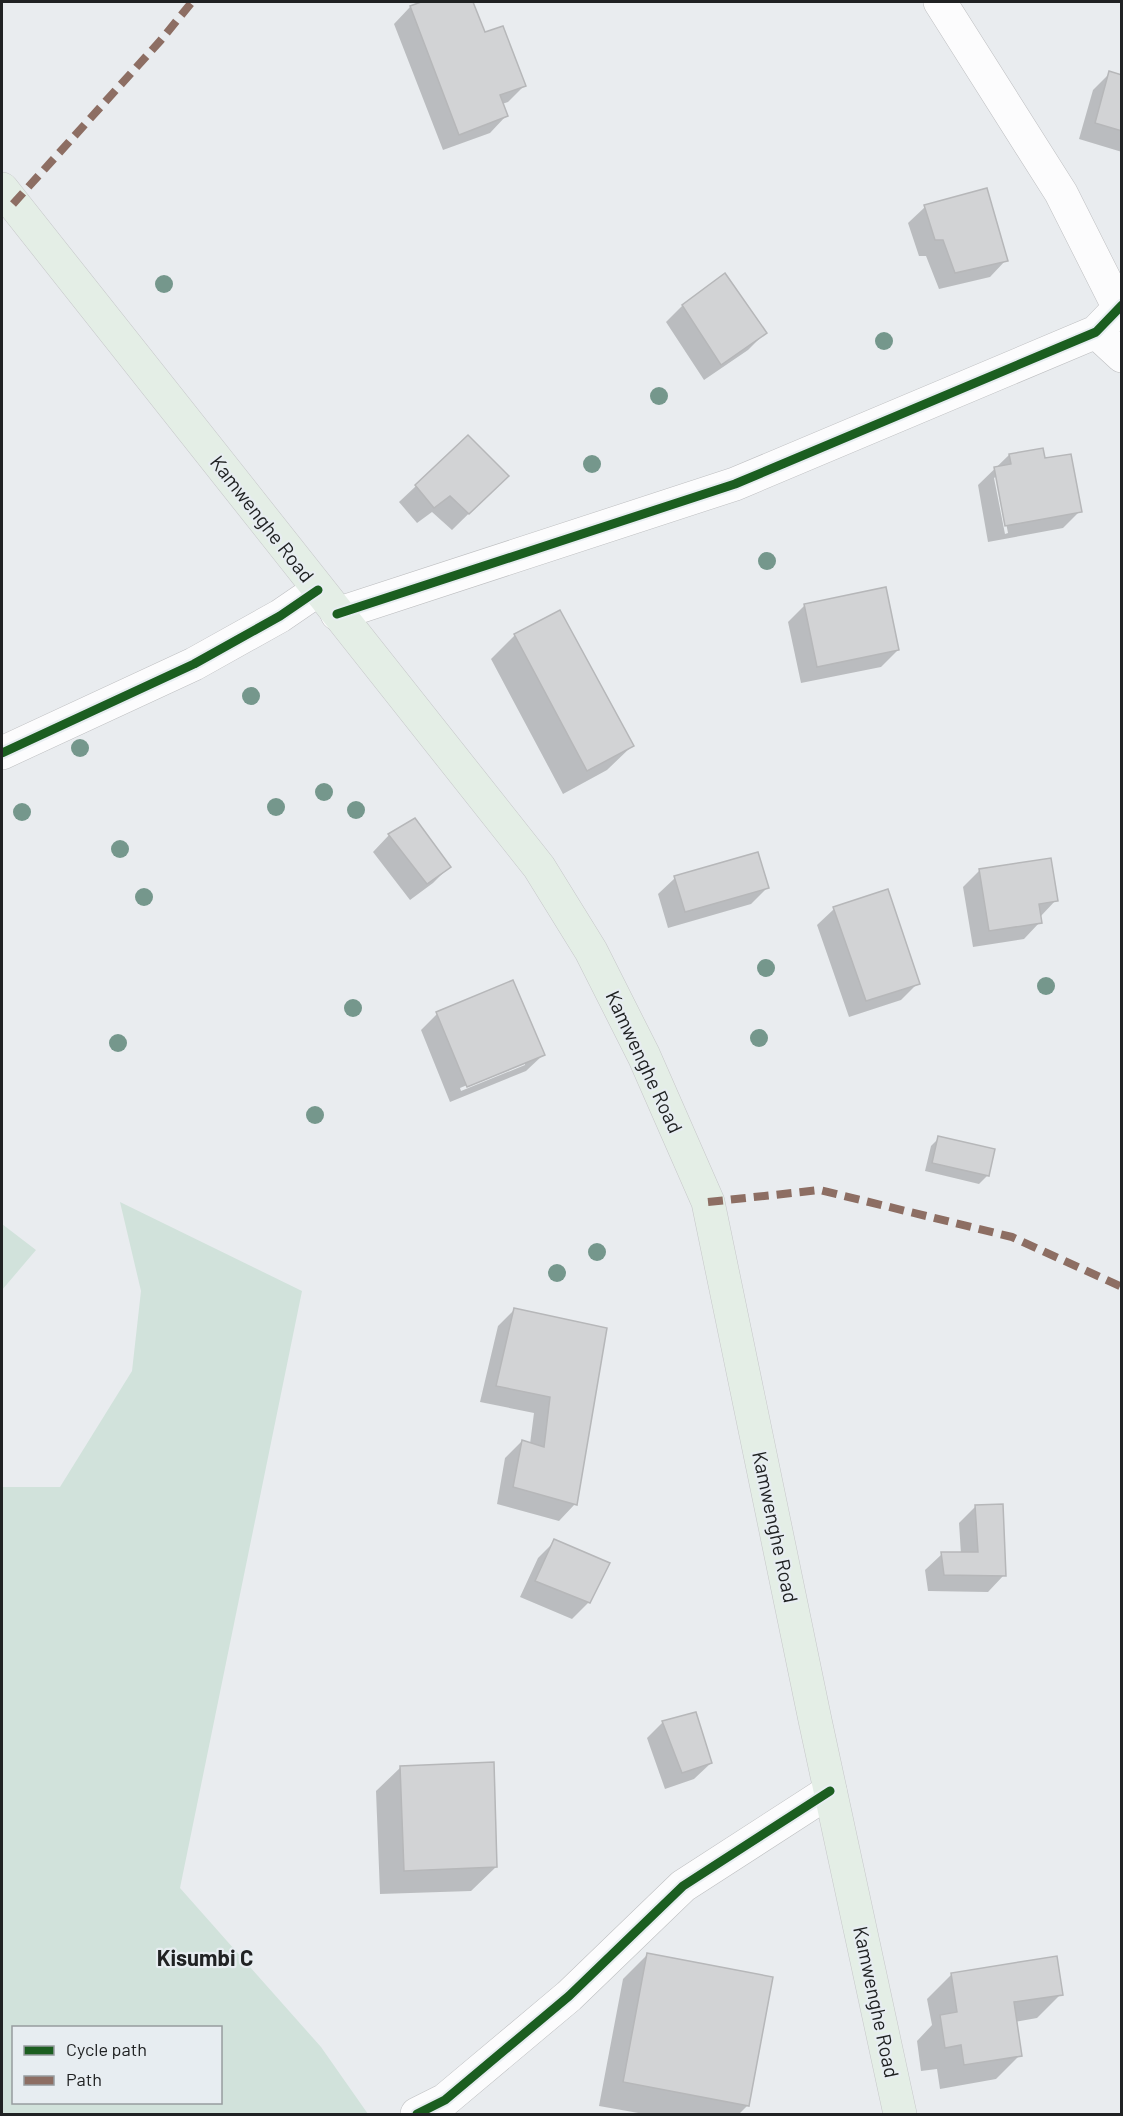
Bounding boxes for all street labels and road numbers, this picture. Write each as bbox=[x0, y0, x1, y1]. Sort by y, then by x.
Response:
street label: Kamwenghe Road bbox=[206, 450, 320, 587]
street label: Kamwenghe Road bbox=[601, 986, 688, 1137]
street label: Kamwenghe Road bbox=[748, 1449, 804, 1605]
street label: Kamwenghe Road bbox=[849, 1924, 905, 2080]

